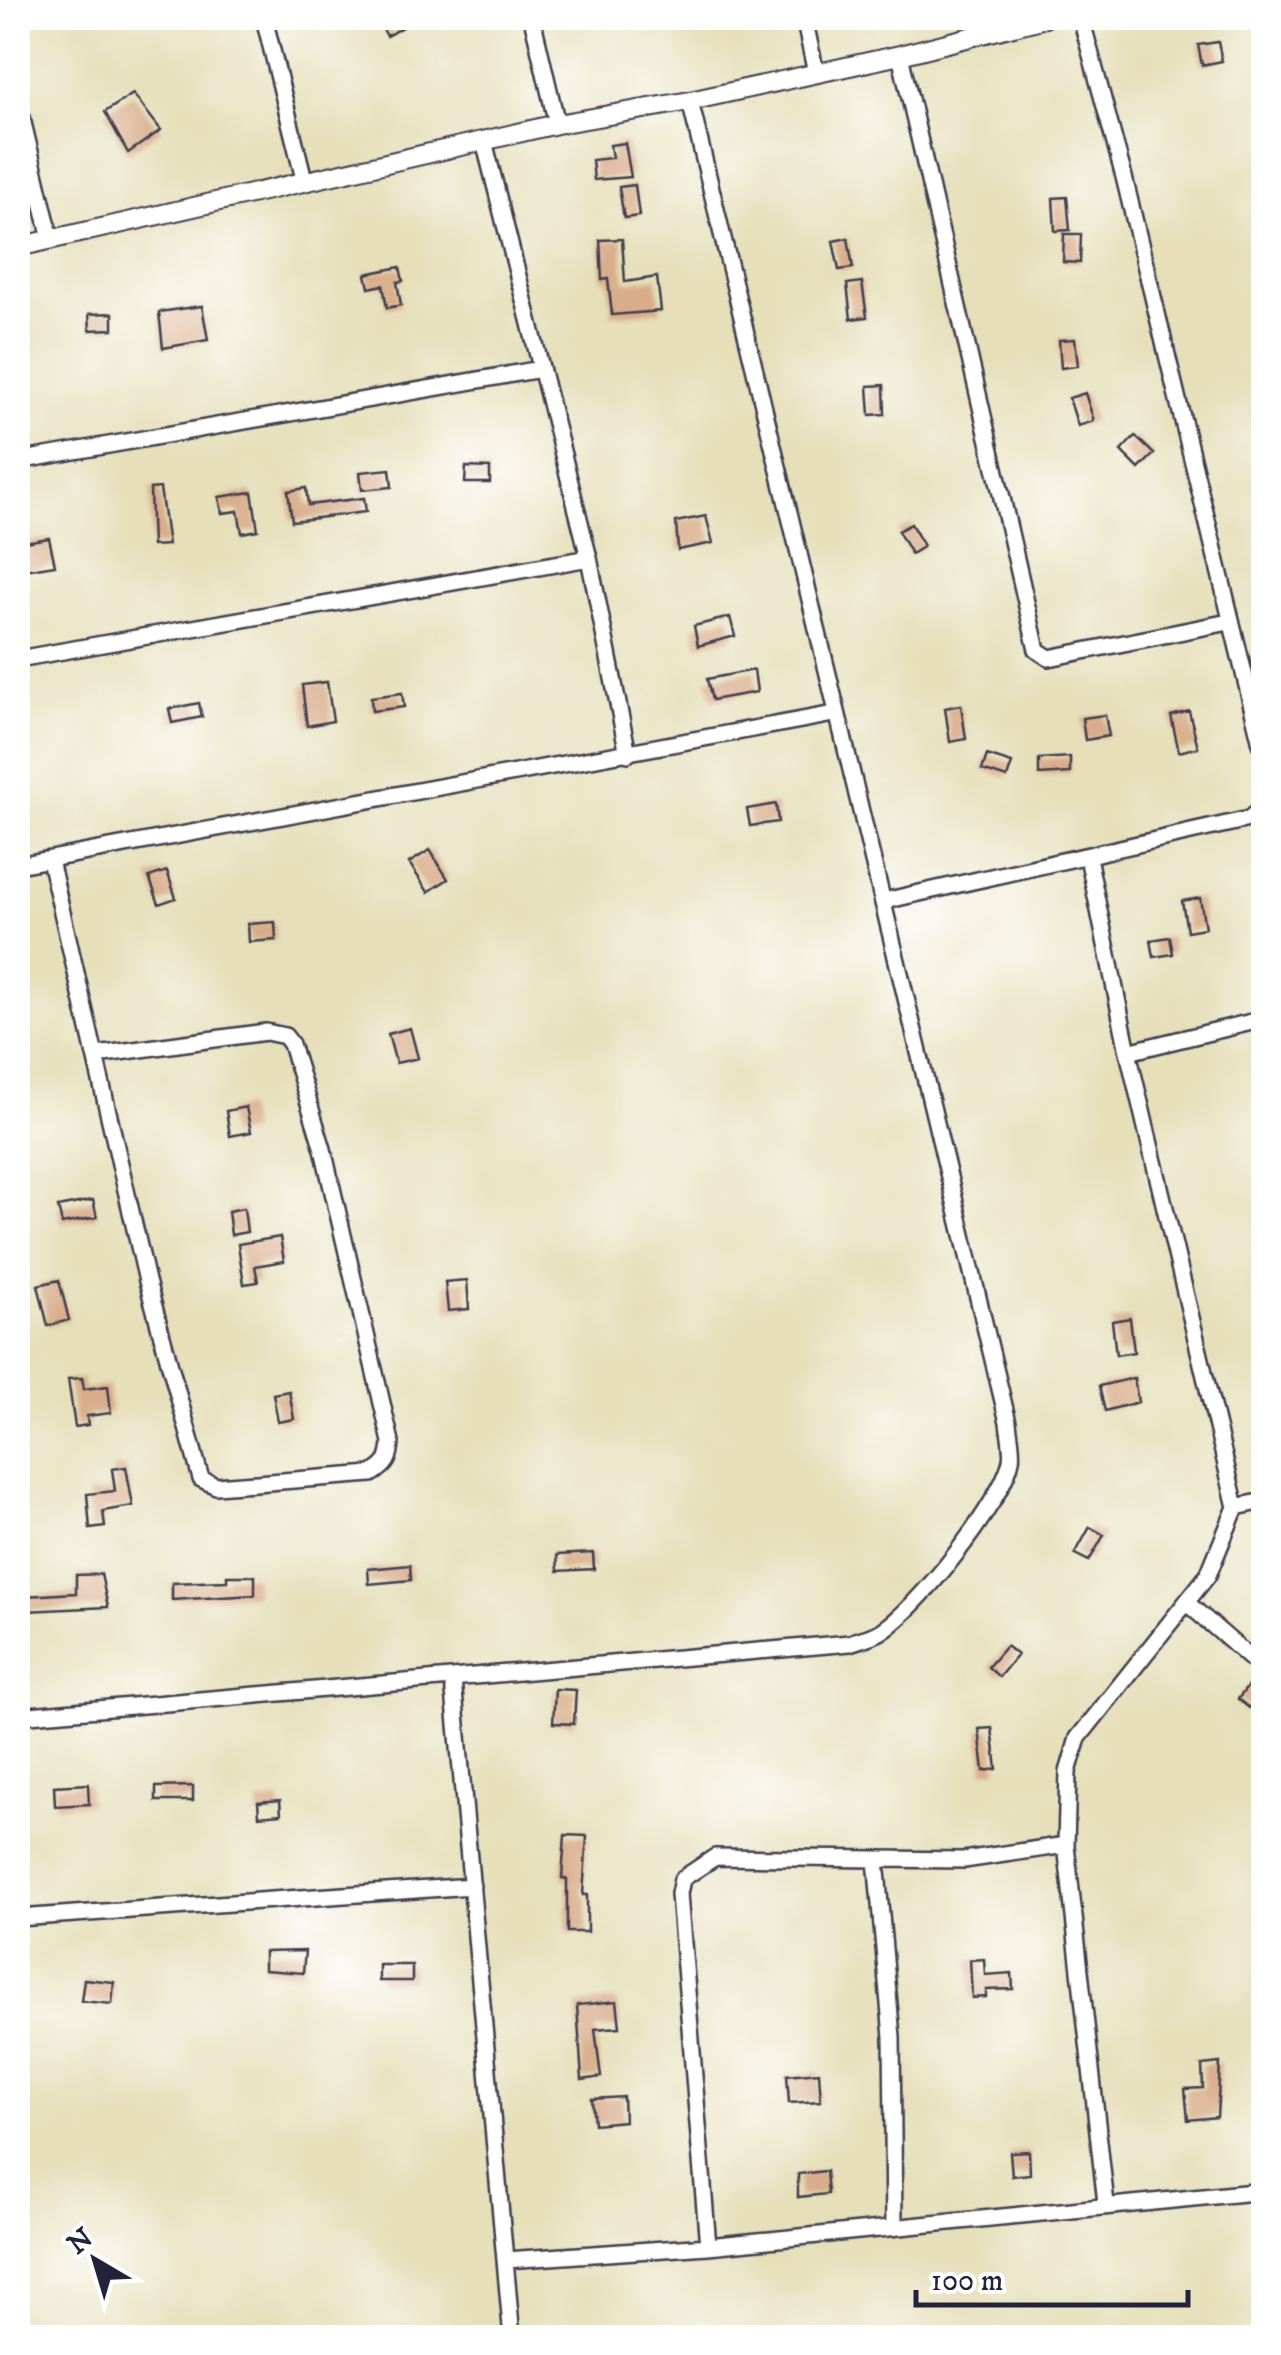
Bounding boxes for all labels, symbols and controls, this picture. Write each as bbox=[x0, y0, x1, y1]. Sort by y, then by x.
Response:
north arrow bbox=[45, 2210, 145, 2310]
text: N bbox=[61, 2221, 100, 2262]
scale bar bbox=[916, 2245, 1188, 2307]
text: 100 m bbox=[931, 2263, 1003, 2300]

